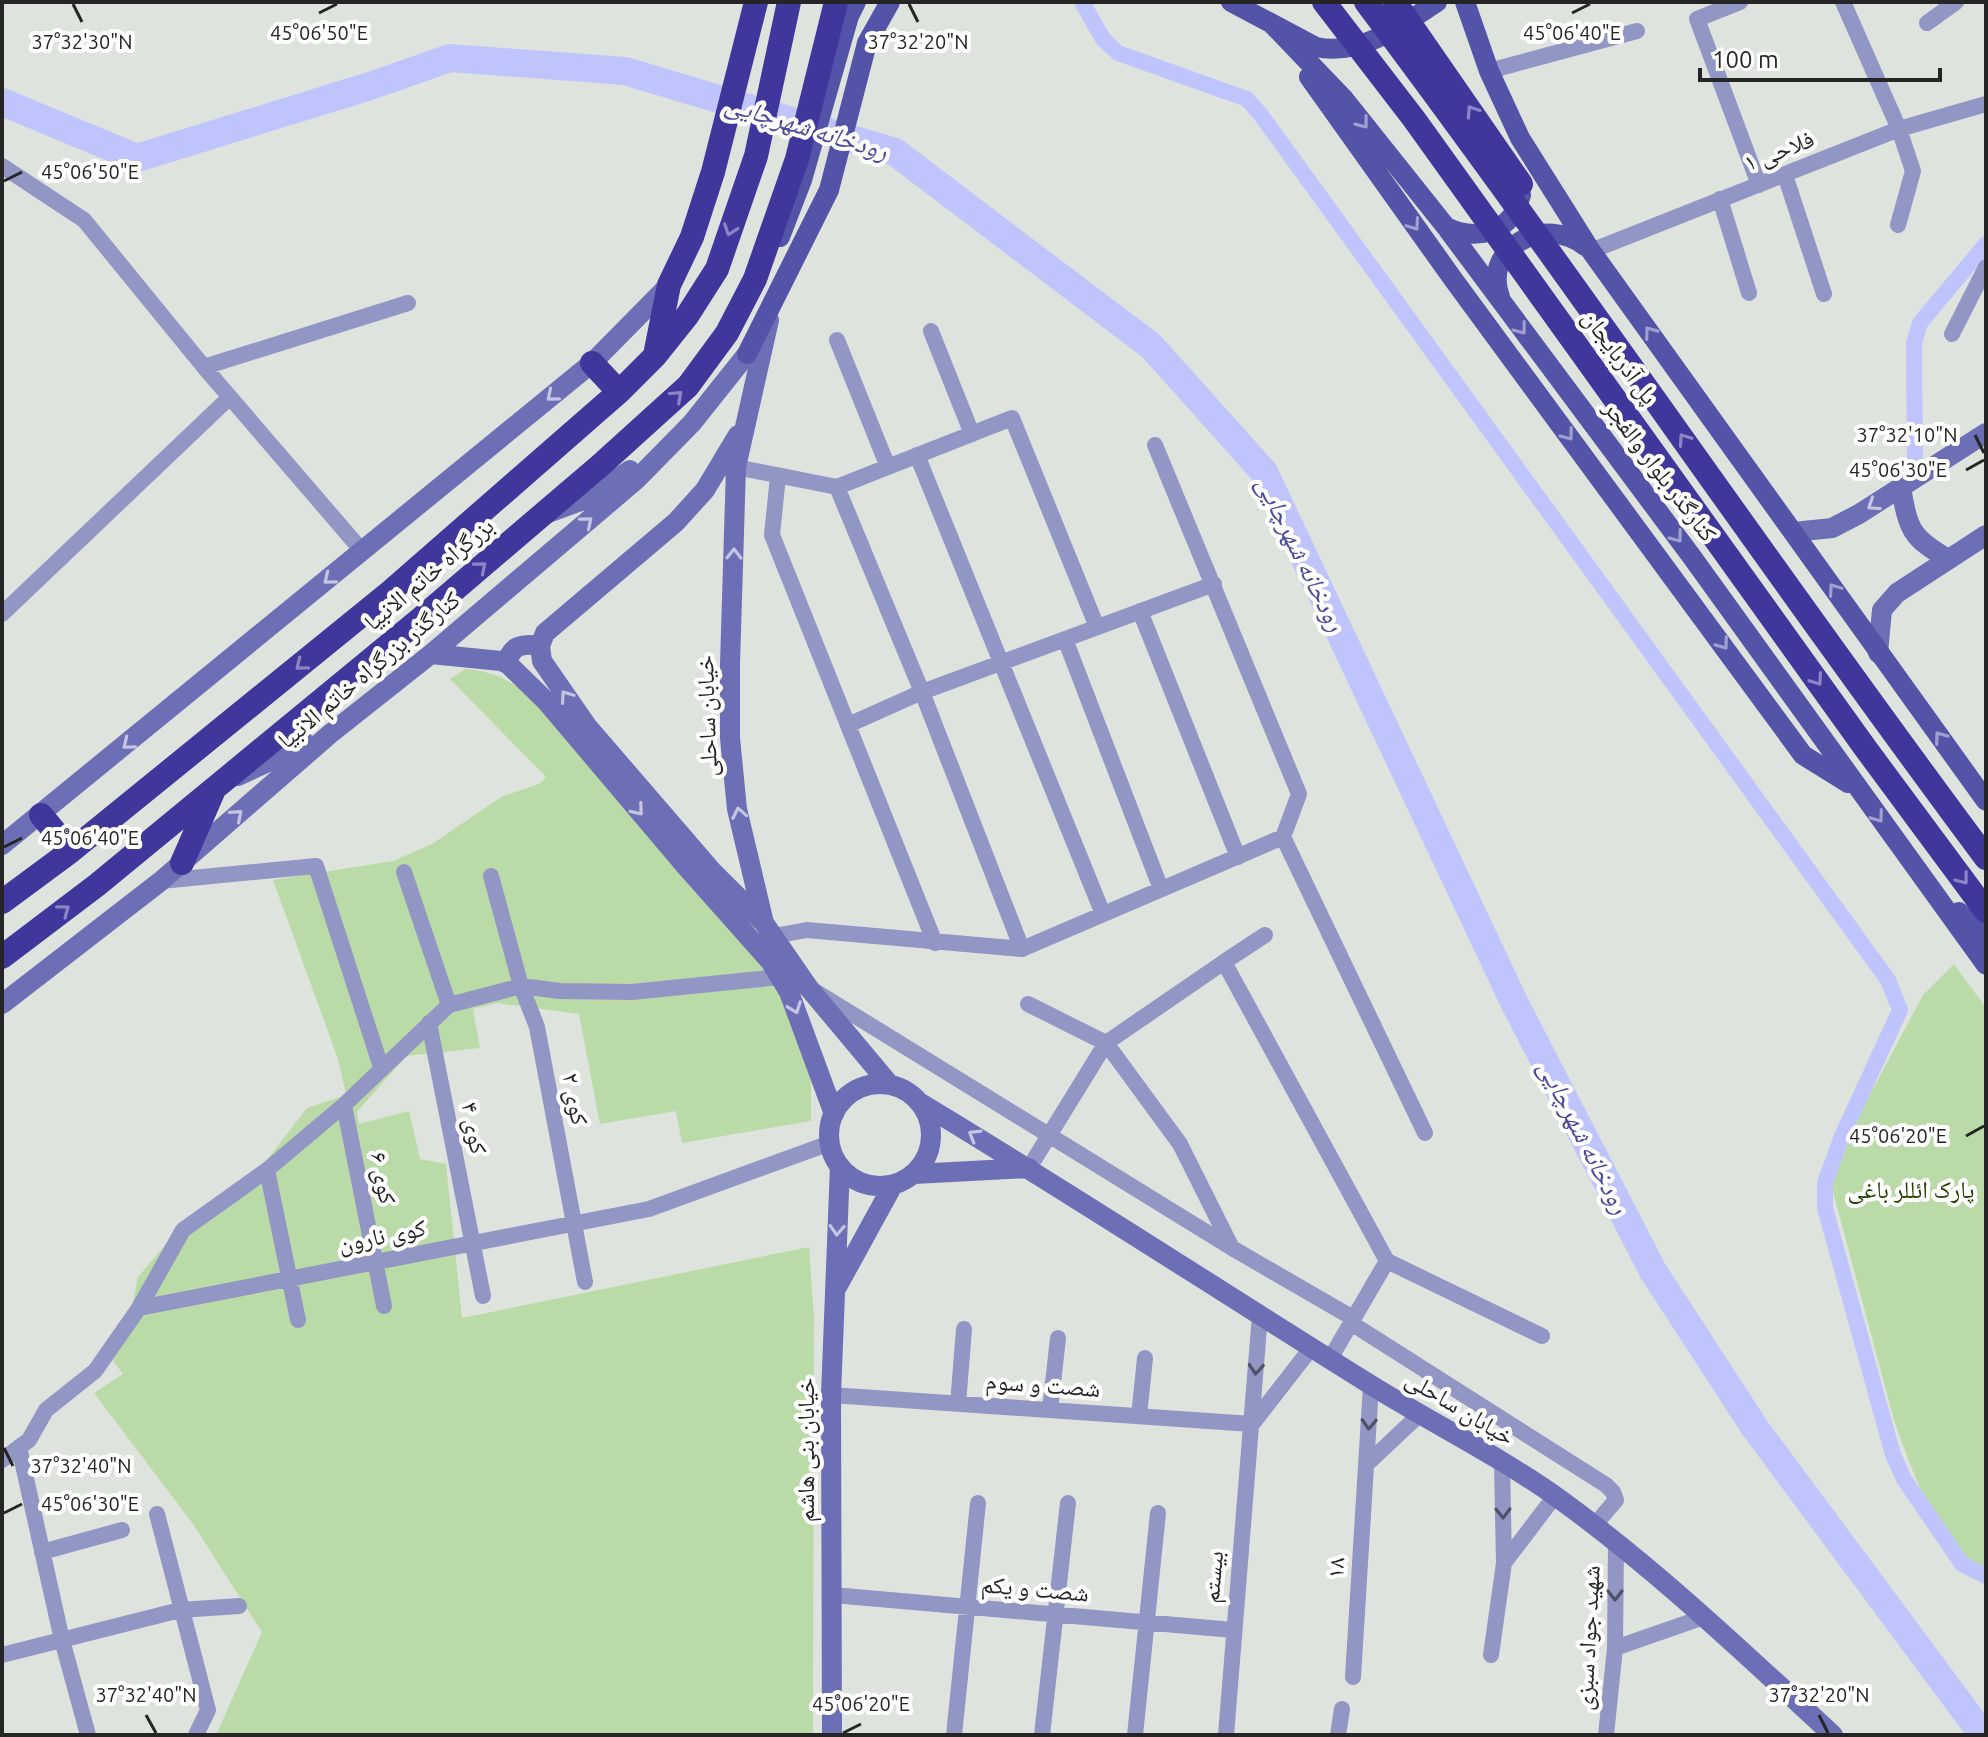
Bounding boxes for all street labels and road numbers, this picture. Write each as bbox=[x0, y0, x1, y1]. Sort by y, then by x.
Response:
street label: فلاحی ۱ bbox=[1740, 125, 1818, 177]
street label: پل آذربایجان bbox=[1576, 304, 1664, 410]
street label: کنارگذر بلوار والفجر bbox=[1597, 394, 1722, 547]
street label: بزرگراه خاتم الانبیا bbox=[359, 512, 501, 638]
street label: کنارگذر بزرگراه خاتم الانبیا bbox=[272, 586, 467, 756]
street label: خیابان ساحلی bbox=[691, 655, 723, 777]
street label: کوی ۲ bbox=[556, 1071, 594, 1127]
street label: کوی ۴ bbox=[455, 1100, 493, 1156]
street label: کوی ۶ bbox=[364, 1150, 402, 1206]
street label: کوی نارون bbox=[336, 1214, 428, 1258]
street label: خیابان ساحلی bbox=[1401, 1365, 1519, 1451]
street label: شصت و سوم bbox=[984, 1367, 1101, 1405]
street label: خیابان بنی هاشم bbox=[792, 1378, 822, 1522]
street label: بیستم bbox=[1197, 1550, 1231, 1605]
street label: ۱۸ bbox=[1321, 1556, 1350, 1580]
street label: شهید جواد سبزی bbox=[1570, 1565, 1606, 1711]
street label: شصت و یکم bbox=[980, 1570, 1090, 1610]

